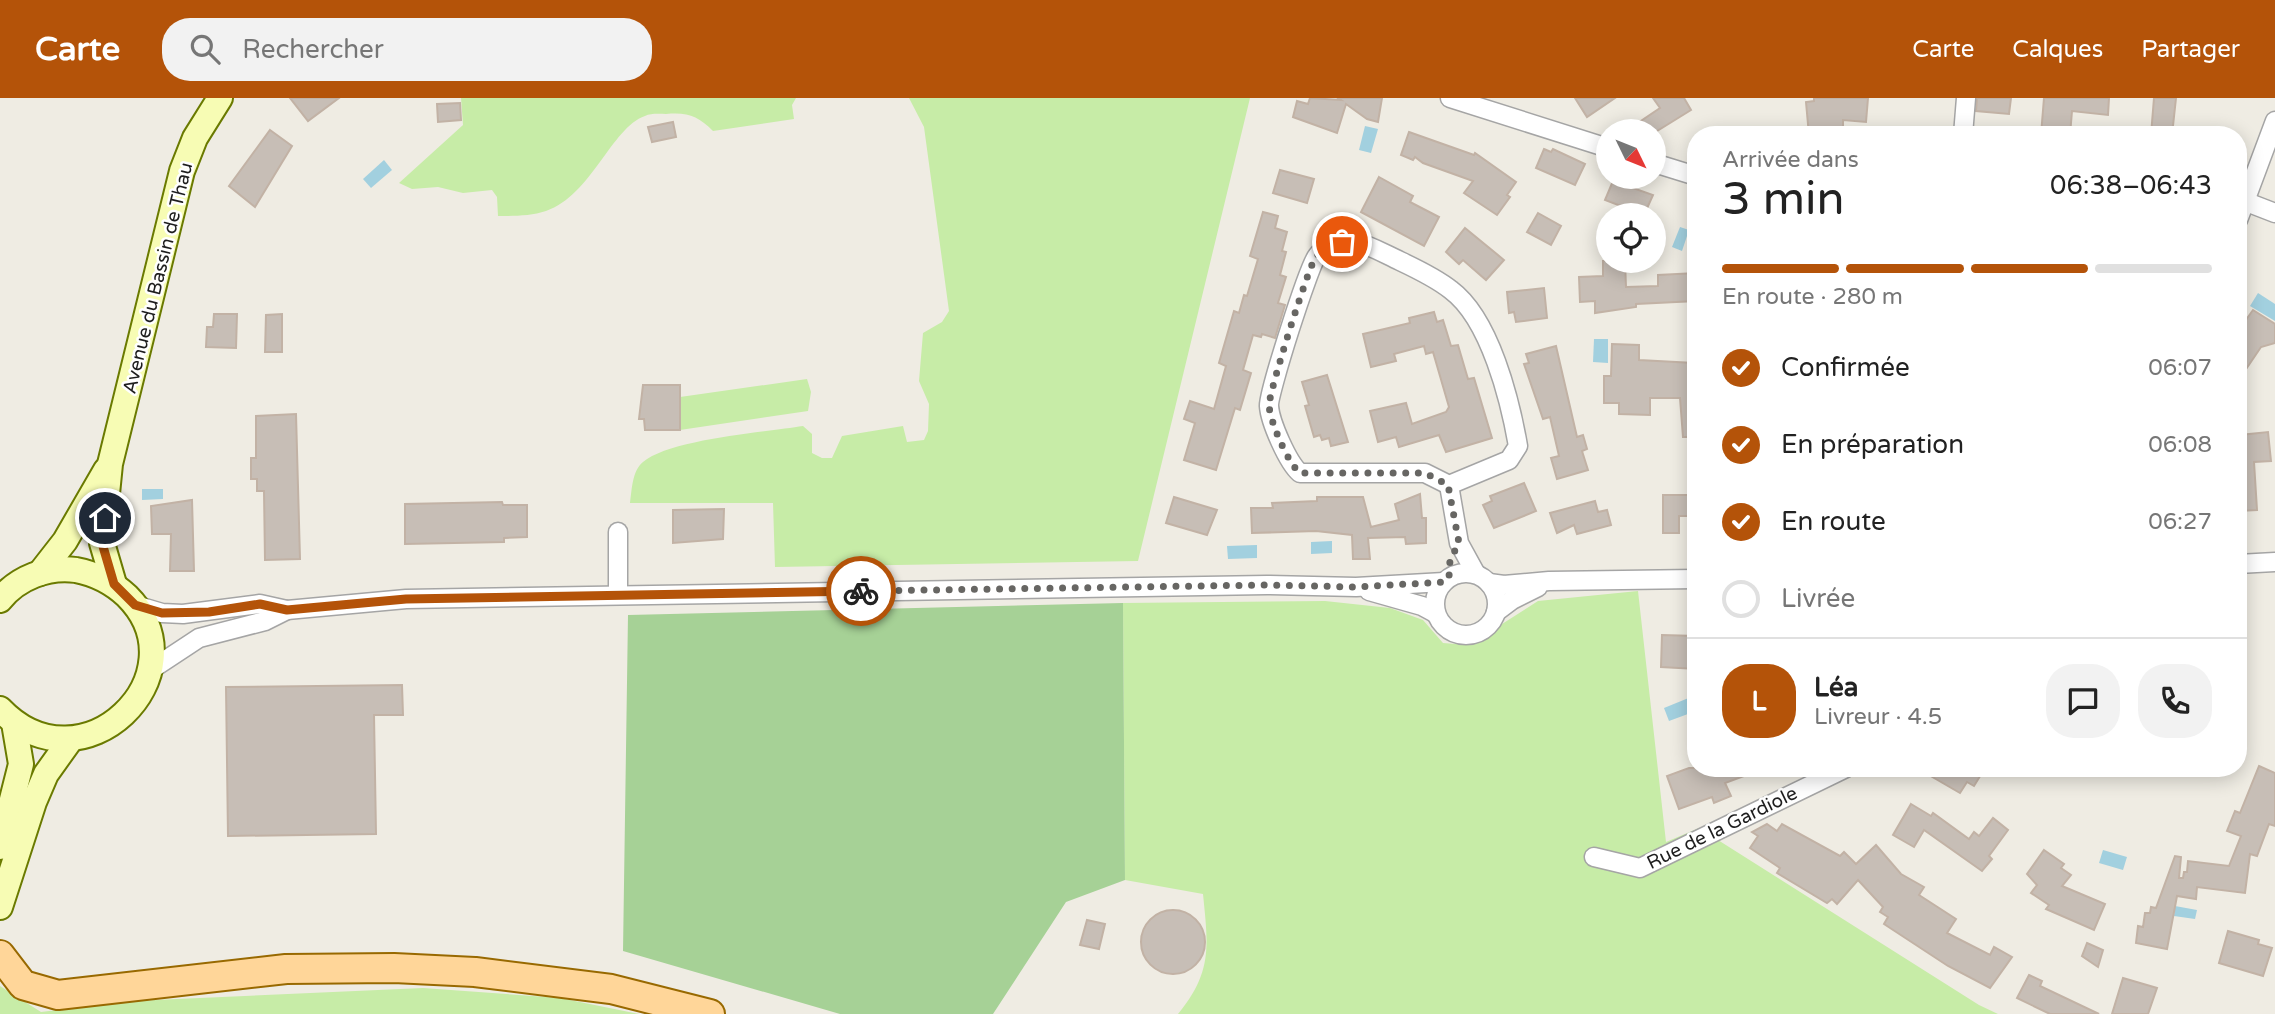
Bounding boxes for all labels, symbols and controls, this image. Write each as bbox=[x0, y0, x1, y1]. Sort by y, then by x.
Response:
search box bbox=[162, 18, 652, 81]
text: Carte bbox=[35, 30, 120, 69]
icon: search bbox=[186, 30, 224, 68]
text: Rechercher bbox=[242, 34, 384, 65]
text: Carte bbox=[1912, 35, 1974, 64]
text: Calques bbox=[2012, 35, 2103, 64]
text: Partager bbox=[2141, 35, 2240, 64]
north arrow bbox=[1596, 119, 1666, 189]
map controls bbox=[1596, 119, 1666, 273]
text: Arrivée dans bbox=[1722, 146, 1859, 174]
street label: Avenue du Bassin de Thau bbox=[119, 160, 197, 396]
text: 06:38–06:43 bbox=[2050, 170, 2212, 201]
text: 3 min bbox=[1722, 172, 1845, 227]
button: locate bbox=[1596, 203, 1666, 273]
pin bbox=[1312, 212, 1372, 272]
icon: bag bbox=[1323, 223, 1361, 261]
text: En route · 280 m bbox=[1722, 283, 1903, 311]
icon: check bbox=[1722, 349, 1760, 387]
text: Confirmée bbox=[1781, 352, 1910, 383]
text: 06:07 bbox=[2148, 354, 2212, 382]
icon: check bbox=[1722, 426, 1760, 464]
text: En préparation bbox=[1781, 429, 1964, 460]
text: 06:08 bbox=[2148, 431, 2212, 459]
pin bbox=[75, 488, 135, 548]
icon: home bbox=[86, 499, 124, 537]
icon: check bbox=[1722, 503, 1760, 541]
text: En route bbox=[1781, 506, 1886, 537]
text: 06:27 bbox=[2148, 508, 2212, 536]
courier bbox=[826, 556, 896, 626]
icon: bike bbox=[842, 572, 880, 610]
text: Livrée bbox=[1781, 583, 1855, 614]
button: chat bbox=[2046, 664, 2120, 738]
button: phone bbox=[2138, 664, 2212, 738]
text: Léa bbox=[1814, 672, 1858, 703]
text: L bbox=[1752, 686, 1766, 717]
text: Livreur · 4.5 bbox=[1814, 703, 1942, 731]
street label: Rue de la Gardiole bbox=[1643, 782, 1801, 874]

